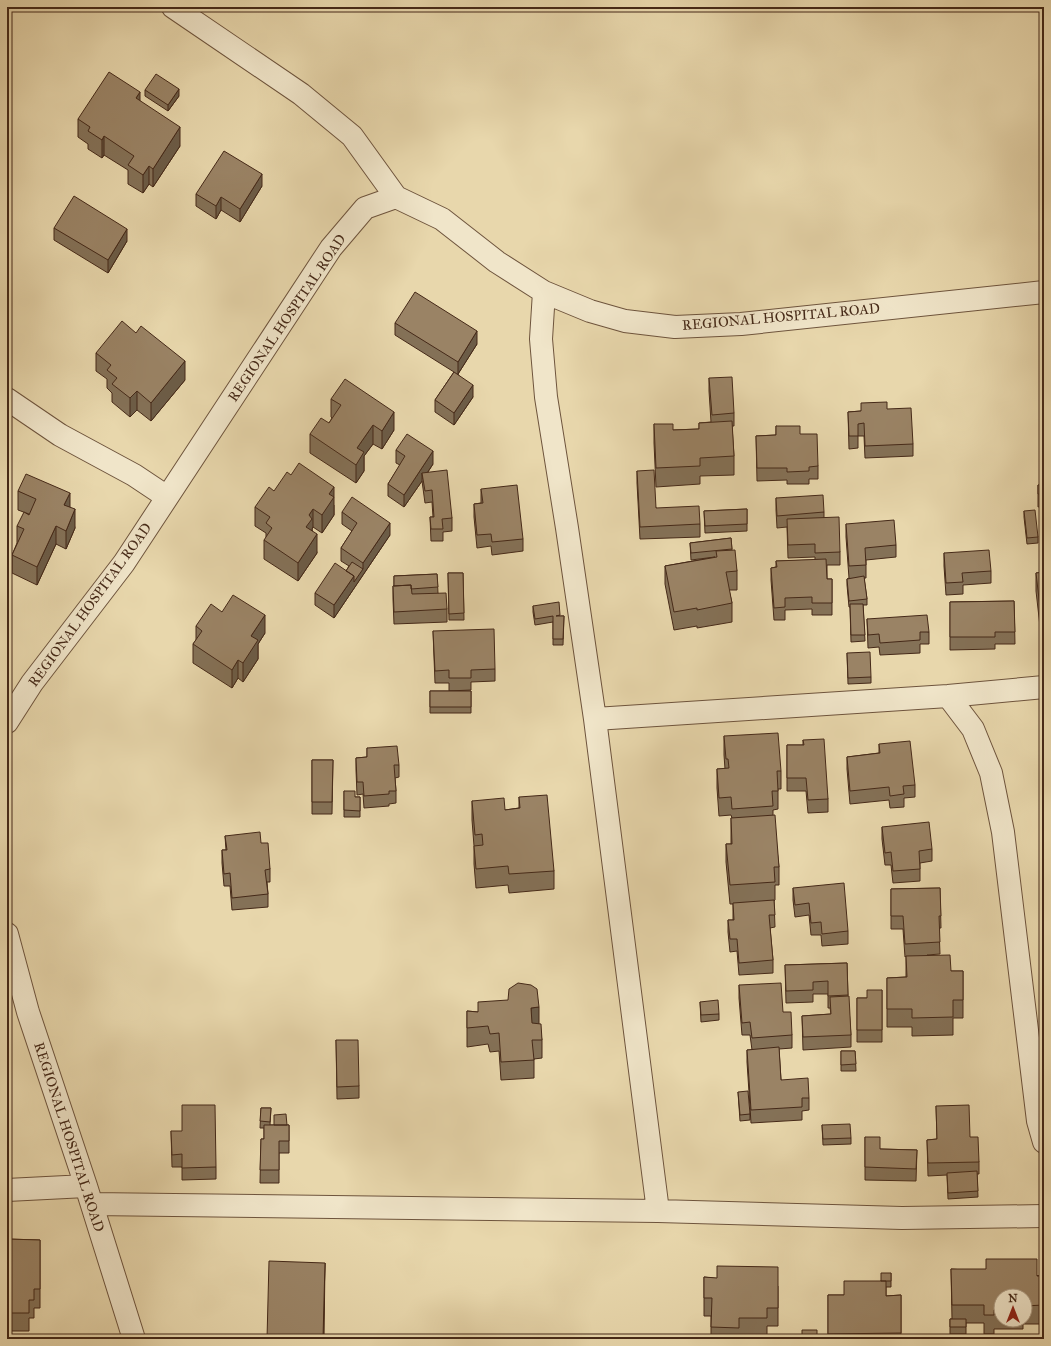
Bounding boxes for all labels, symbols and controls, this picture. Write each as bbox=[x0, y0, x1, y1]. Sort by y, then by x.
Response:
street label: REGIONAL HOSPITAL ROAD bbox=[225, 231, 349, 405]
street label: REGIONAL HOSPITAL ROAD bbox=[681, 300, 881, 334]
street label: REGIONAL HOSPITAL ROAD bbox=[25, 520, 155, 690]
street label: REGIONAL HOSPITAL ROAD bbox=[30, 1040, 108, 1234]
north arrow bbox=[993, 1288, 1033, 1328]
text: N bbox=[1008, 1292, 1018, 1305]

